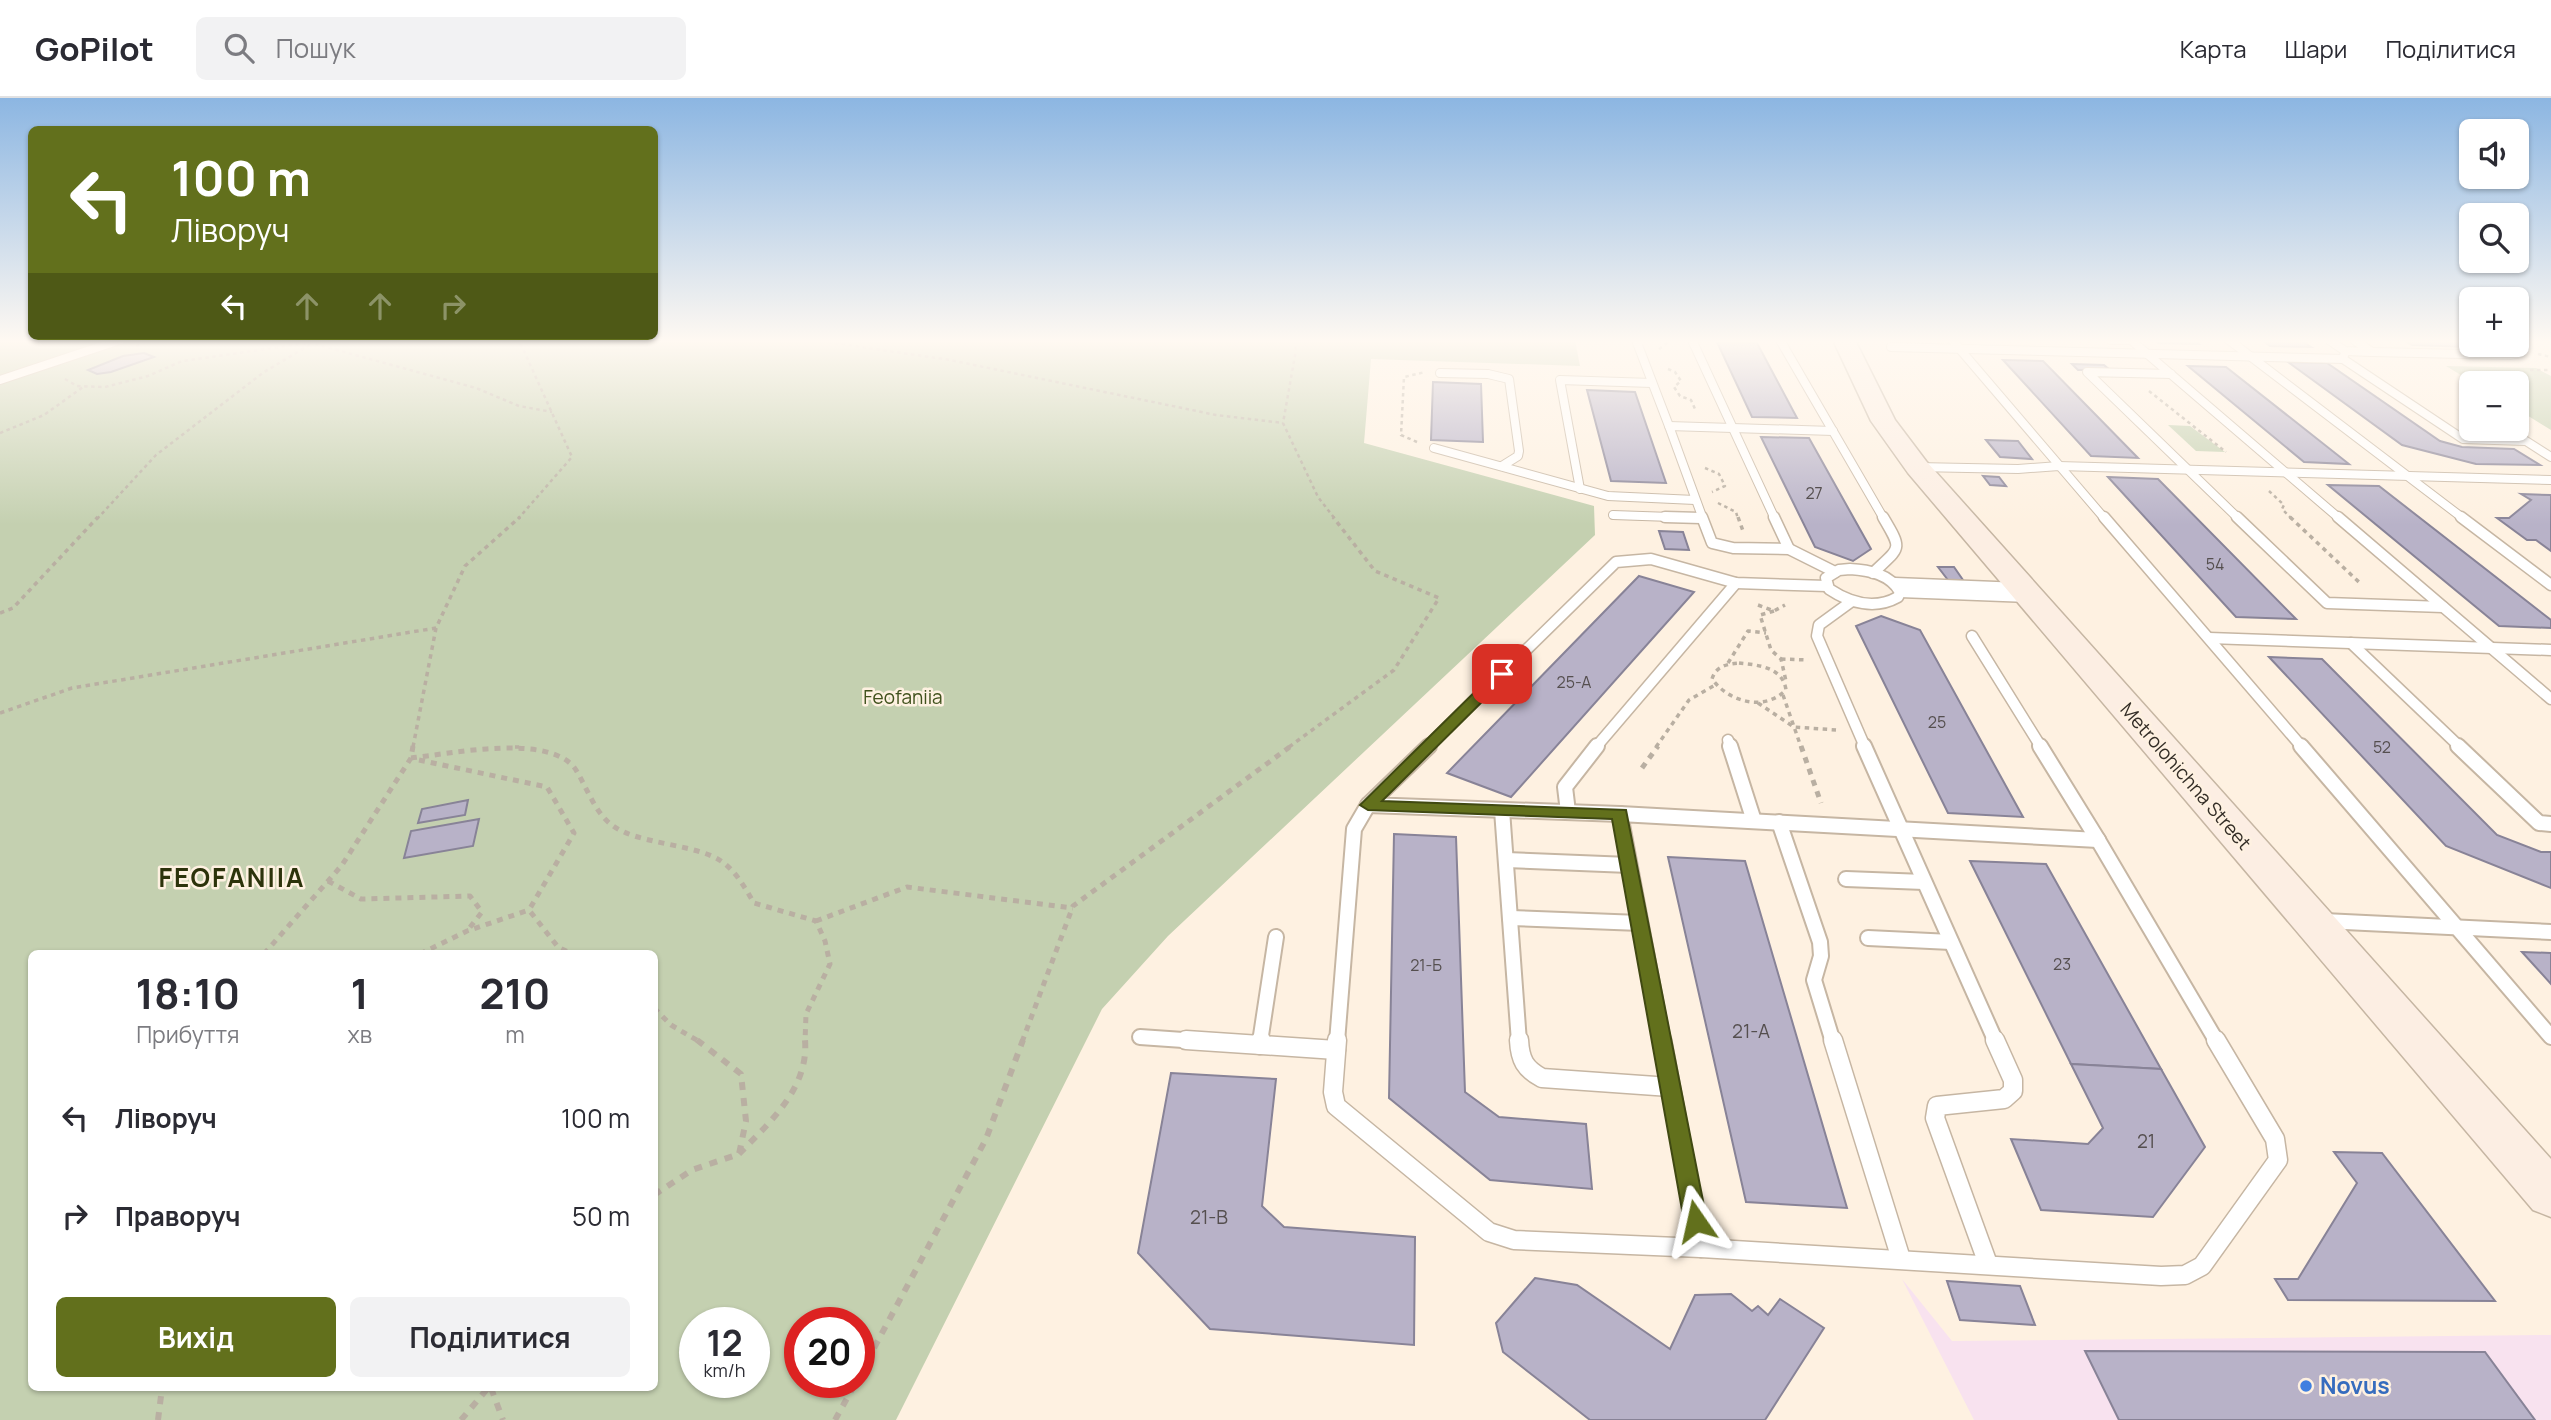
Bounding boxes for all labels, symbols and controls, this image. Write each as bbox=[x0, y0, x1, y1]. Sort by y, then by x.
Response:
search box bbox=[196, 17, 686, 80]
text: GoPilot bbox=[35, 26, 154, 71]
icon: search bbox=[220, 29, 258, 67]
text: Пошук bbox=[276, 30, 356, 66]
text: Карта bbox=[2180, 32, 2247, 65]
text: Шари bbox=[2285, 32, 2347, 65]
text: Поділитися bbox=[2385, 32, 2516, 65]
map controls bbox=[2459, 119, 2529, 441]
button: sound bbox=[2459, 119, 2529, 189]
text: 100 m bbox=[171, 144, 311, 211]
icon: left bbox=[56, 154, 147, 245]
button: search bbox=[2459, 203, 2529, 273]
text: Ліворуч bbox=[171, 208, 290, 252]
icon: left bbox=[215, 287, 253, 325]
icon: ahead bbox=[288, 287, 326, 325]
icon: ahead bbox=[361, 287, 399, 325]
icon: right bbox=[434, 287, 472, 325]
button: + bbox=[2459, 287, 2529, 357]
button: − bbox=[2459, 371, 2529, 441]
house number: 27 bbox=[1805, 482, 1823, 504]
house number: 54 bbox=[2206, 553, 2224, 575]
pin bbox=[1472, 644, 1532, 704]
icon: arrive bbox=[1483, 655, 1521, 693]
house number: 25-А bbox=[1557, 671, 1591, 693]
park label: Feofaniia bbox=[863, 684, 943, 710]
street label: Metrolohichna Street bbox=[2115, 697, 2257, 855]
house number: 25 bbox=[1928, 711, 1946, 733]
house number: 52 bbox=[2373, 736, 2391, 758]
district label: FEOFANIIA bbox=[159, 859, 306, 895]
house number: 23 bbox=[2053, 953, 2071, 975]
house number: 21-Б bbox=[1410, 954, 1442, 976]
text: 18:10 bbox=[135, 964, 240, 1022]
text: 1 bbox=[351, 964, 369, 1022]
text: 210 bbox=[479, 964, 550, 1022]
text: Прибуття bbox=[136, 1018, 239, 1050]
text: хв bbox=[348, 1018, 372, 1050]
text: m bbox=[505, 1018, 525, 1050]
house number: 21-А bbox=[1732, 1018, 1770, 1044]
icon: left bbox=[56, 1099, 94, 1137]
text: Ліворуч bbox=[115, 1100, 217, 1136]
text: 100 m bbox=[561, 1100, 630, 1136]
house number: 21 bbox=[2137, 1128, 2155, 1154]
position arrow bbox=[1659, 1184, 1733, 1258]
icon: right bbox=[56, 1197, 94, 1235]
text: Праворуч bbox=[115, 1198, 240, 1234]
text: 50 m bbox=[572, 1198, 630, 1234]
house number: 21-В bbox=[1190, 1204, 1228, 1230]
button: Вихід bbox=[56, 1297, 336, 1377]
button: Поділитися bbox=[350, 1297, 630, 1377]
speed limit sign: 20 bbox=[784, 1307, 875, 1398]
text: 12 bbox=[706, 1319, 743, 1367]
text: km/h bbox=[704, 1358, 745, 1382]
place label: Novus bbox=[2320, 1369, 2390, 1401]
marker: Novus bbox=[2298, 1378, 2314, 1394]

